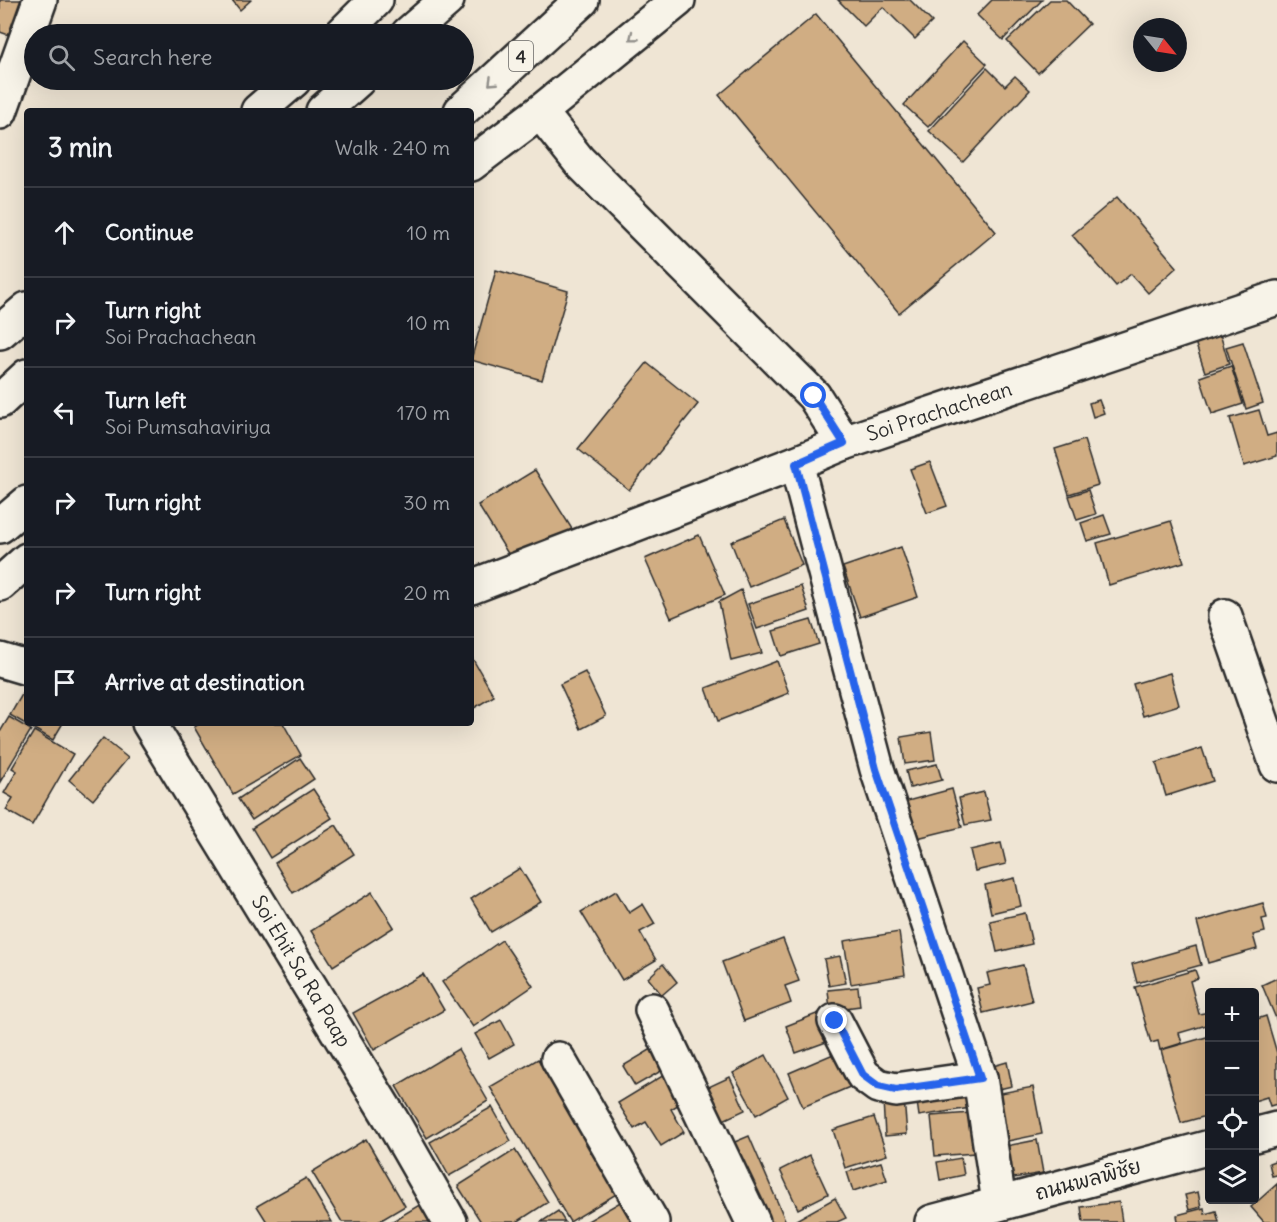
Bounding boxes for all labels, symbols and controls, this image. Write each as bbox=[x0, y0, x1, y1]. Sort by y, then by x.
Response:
north arrow bbox=[1133, 18, 1187, 72]
search box bbox=[24, 24, 474, 90]
one-way arrow bbox=[629, 30, 640, 41]
icon: search bbox=[45, 41, 78, 74]
road number: 4 bbox=[509, 41, 533, 71]
text: Search here bbox=[93, 43, 212, 71]
one-way arrow bbox=[488, 75, 499, 86]
text: 3 min bbox=[48, 131, 113, 164]
text: Walk · 240 m bbox=[335, 135, 450, 160]
icon: ahead bbox=[48, 216, 81, 249]
text: Continue bbox=[105, 218, 194, 246]
text: 10 m bbox=[407, 220, 450, 245]
text: Turn right bbox=[105, 296, 201, 324]
icon: right bbox=[48, 306, 81, 339]
text: 10 m bbox=[407, 310, 450, 335]
text: Soi Prachachean bbox=[105, 324, 256, 349]
street label: Soi Prachachean bbox=[863, 376, 1015, 446]
route start bbox=[800, 382, 826, 408]
text: Turn left bbox=[105, 386, 186, 414]
icon: left bbox=[48, 396, 81, 429]
text: 170 m bbox=[397, 400, 450, 425]
text: Soi Pumsahaviriya bbox=[105, 414, 271, 439]
icon: right bbox=[48, 486, 81, 519]
text: Turn right bbox=[105, 488, 201, 516]
text: 30 m bbox=[403, 490, 450, 515]
icon: right bbox=[48, 576, 81, 609]
text: Turn right bbox=[105, 578, 201, 606]
text: 20 m bbox=[404, 580, 450, 605]
icon: arrive bbox=[48, 666, 81, 699]
text: Arrive at destination bbox=[105, 668, 305, 696]
street label: Soi Ehit Sa Ra Paap bbox=[247, 891, 357, 1051]
map controls bbox=[1205, 988, 1259, 1204]
button: + bbox=[1205, 988, 1259, 1042]
route end bbox=[821, 1007, 847, 1033]
button: − bbox=[1205, 1042, 1259, 1096]
button: locate bbox=[1205, 1096, 1259, 1150]
button: layers bbox=[1205, 1150, 1259, 1204]
street label: ถนนพลพิชัย bbox=[1032, 1153, 1144, 1205]

